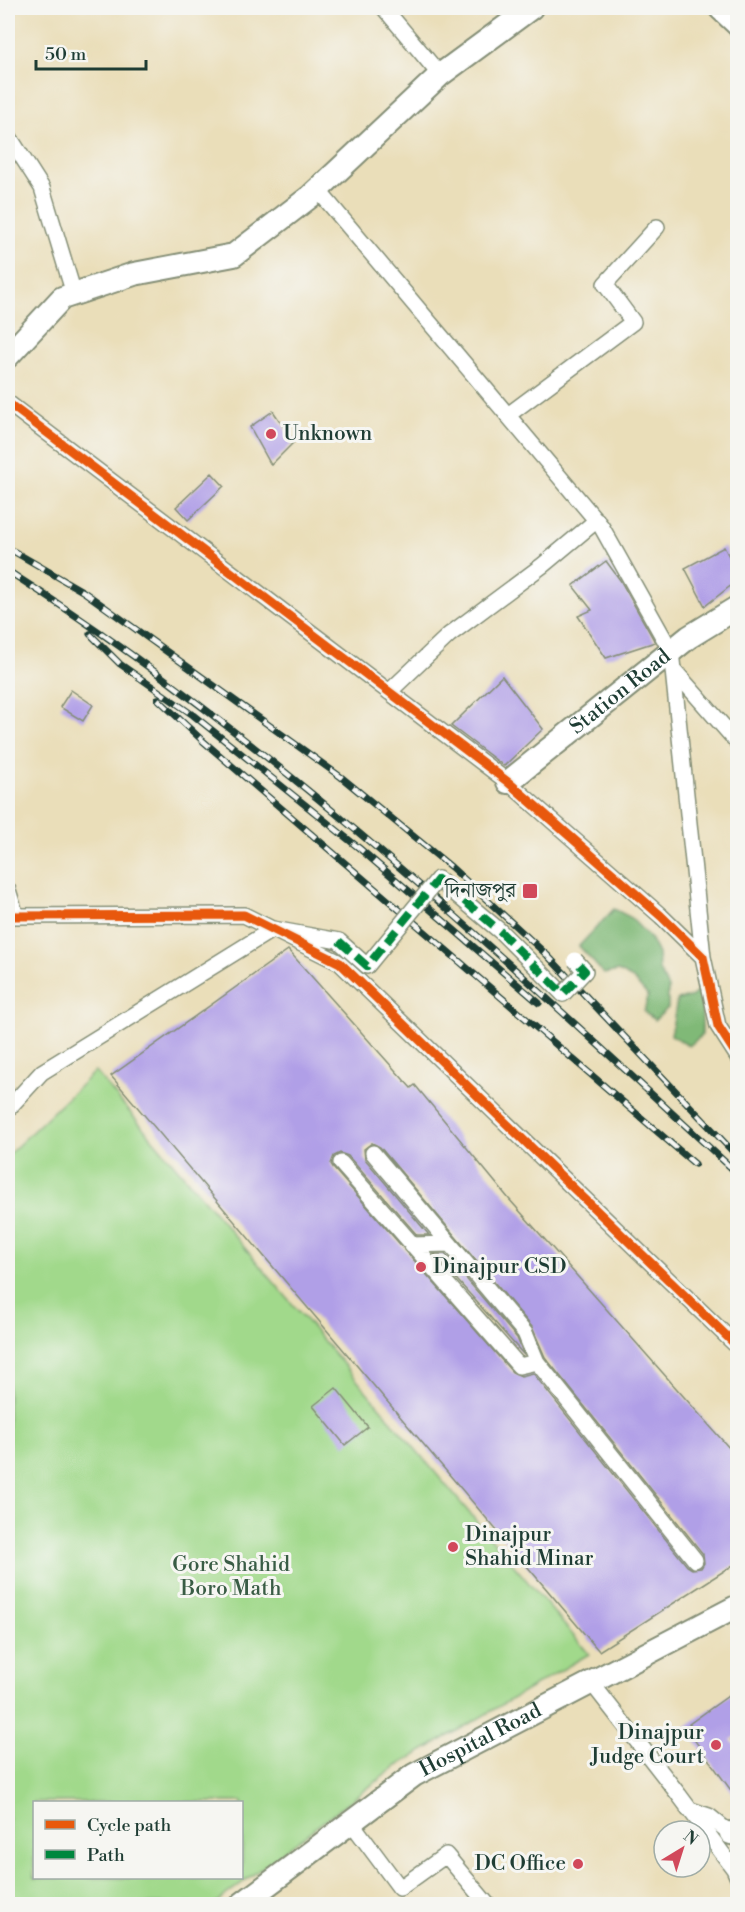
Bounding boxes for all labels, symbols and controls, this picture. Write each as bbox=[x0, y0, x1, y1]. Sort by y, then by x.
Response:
scale bar bbox=[36, 33, 146, 71]
text: 50 m bbox=[45, 43, 87, 66]
place label: Unknown bbox=[283, 421, 373, 447]
marker: Unknown bbox=[264, 427, 278, 441]
street label: Station Road bbox=[565, 644, 676, 740]
place label: দিনাজপুর bbox=[444, 878, 517, 904]
marker: দিনাজপুর bbox=[521, 882, 539, 900]
place label: Dinajpur CSD bbox=[433, 1254, 566, 1280]
marker: Dinajpur CSD bbox=[414, 1260, 428, 1274]
place label: Dinajpur Shahid Minar bbox=[465, 1522, 594, 1572]
marker: Dinajpur Shahid Minar bbox=[446, 1540, 460, 1554]
park label: Gore Shahid Boro Math bbox=[172, 1552, 290, 1602]
street label: Hospital Road bbox=[415, 1698, 546, 1783]
place label: Dinajpur Judge Court bbox=[589, 1720, 705, 1770]
marker: Dinajpur Judge Court bbox=[709, 1738, 723, 1752]
legend bbox=[33, 1801, 243, 1879]
text: Cycle path bbox=[87, 1814, 171, 1837]
north arrow bbox=[652, 1819, 712, 1879]
text: N bbox=[679, 1826, 702, 1850]
text: Path bbox=[87, 1844, 125, 1867]
place label: DC Office bbox=[474, 1851, 566, 1877]
marker: DC Office bbox=[571, 1857, 585, 1871]

